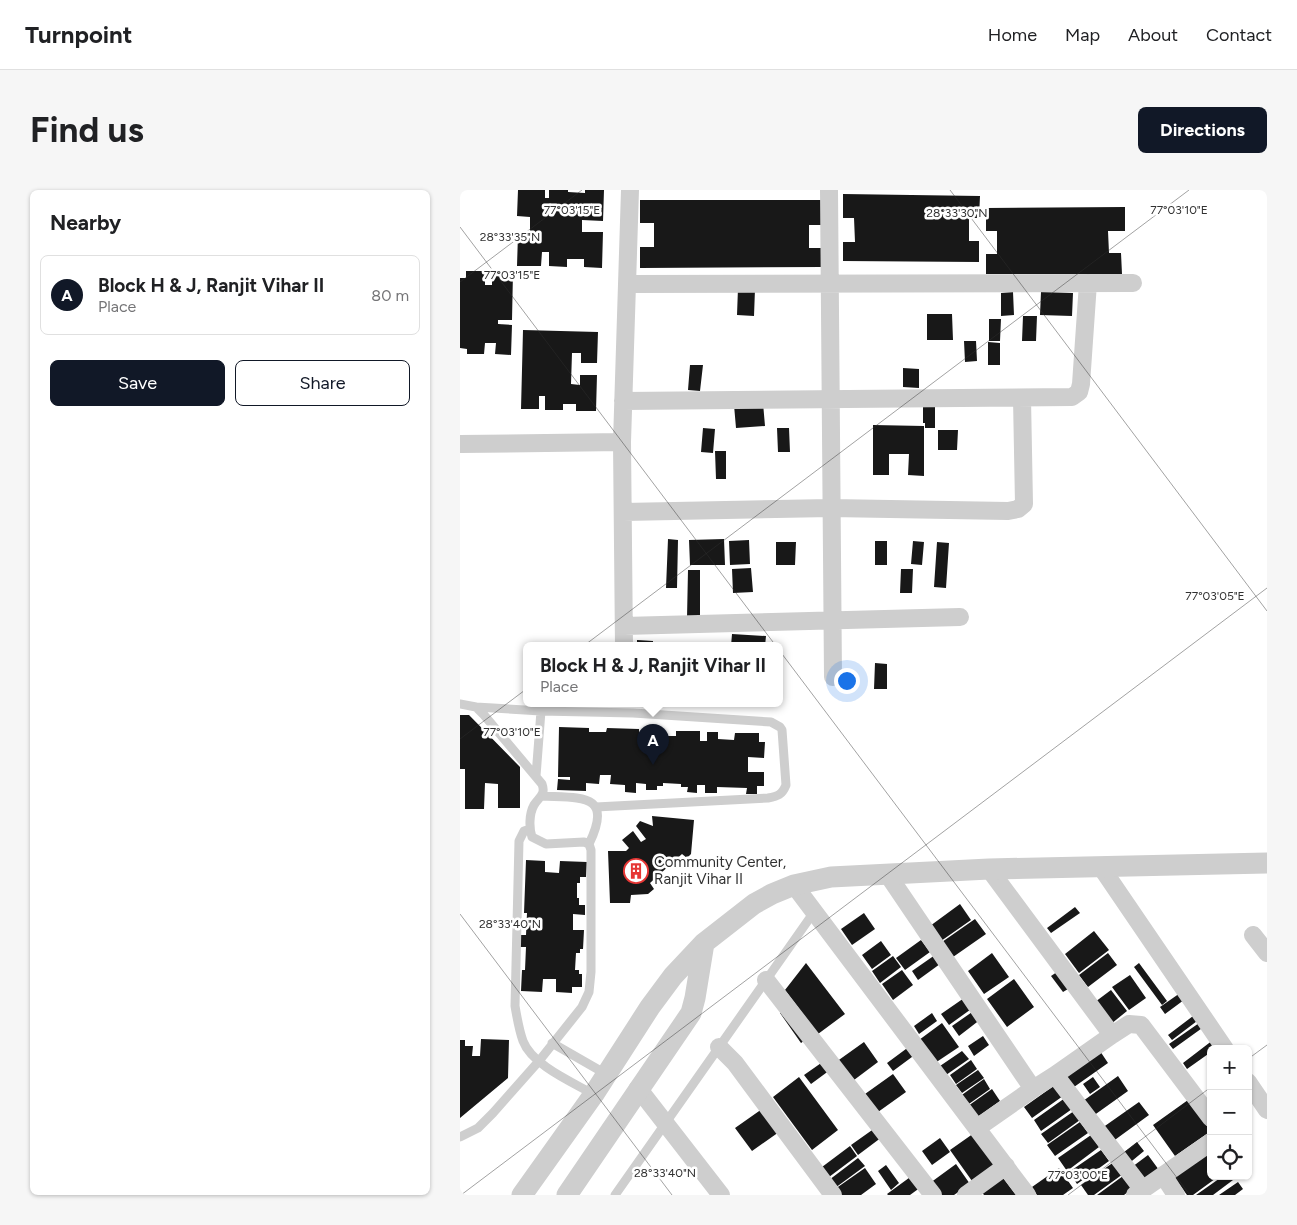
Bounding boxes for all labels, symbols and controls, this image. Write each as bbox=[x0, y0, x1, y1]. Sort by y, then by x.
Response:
text: Turnpoint bbox=[25, 20, 132, 49]
text: Home bbox=[988, 24, 1037, 46]
text: Map bbox=[1065, 24, 1100, 46]
text: About bbox=[1128, 24, 1178, 46]
text: Contact bbox=[1206, 24, 1272, 46]
button: Directions bbox=[1138, 107, 1267, 153]
text: Find us bbox=[30, 109, 144, 151]
text: 77°03'15"E bbox=[544, 203, 600, 217]
text: 77°03'10"E bbox=[1150, 203, 1208, 217]
text: 28°33'30"N bbox=[926, 206, 988, 220]
text: Nearby bbox=[50, 210, 121, 235]
text: 28°33'35"N bbox=[480, 230, 540, 244]
text: 77°03'15"E bbox=[484, 268, 540, 282]
text: Block H & J, Ranjit Vihar II bbox=[98, 274, 324, 297]
text: A bbox=[61, 286, 73, 305]
text: 80 m bbox=[371, 286, 409, 305]
text: Place bbox=[98, 297, 136, 316]
button: Save bbox=[50, 360, 225, 406]
button: Share bbox=[235, 360, 410, 406]
text: 77°03'05"E bbox=[1185, 589, 1245, 603]
popup bbox=[523, 642, 783, 707]
text: Block H & J, Ranjit Vihar II bbox=[540, 654, 766, 677]
your location bbox=[834, 668, 860, 694]
text: Place bbox=[540, 677, 578, 696]
pin: A bbox=[637, 724, 669, 765]
text: 77°03'10"E bbox=[483, 725, 541, 739]
place label: Community Center, Ranjit Vihar II bbox=[654, 853, 786, 888]
building icon: Community Center, Ranjit Vihar II bbox=[623, 858, 649, 884]
text: 28°33'40"N bbox=[479, 917, 541, 931]
map controls bbox=[1207, 1045, 1252, 1180]
button: + bbox=[1207, 1045, 1252, 1090]
button: − bbox=[1207, 1090, 1252, 1135]
button: locate bbox=[1207, 1135, 1252, 1180]
text: 28°33'40"N bbox=[634, 1166, 696, 1180]
text: 77°03'00"E bbox=[1048, 1168, 1108, 1182]

